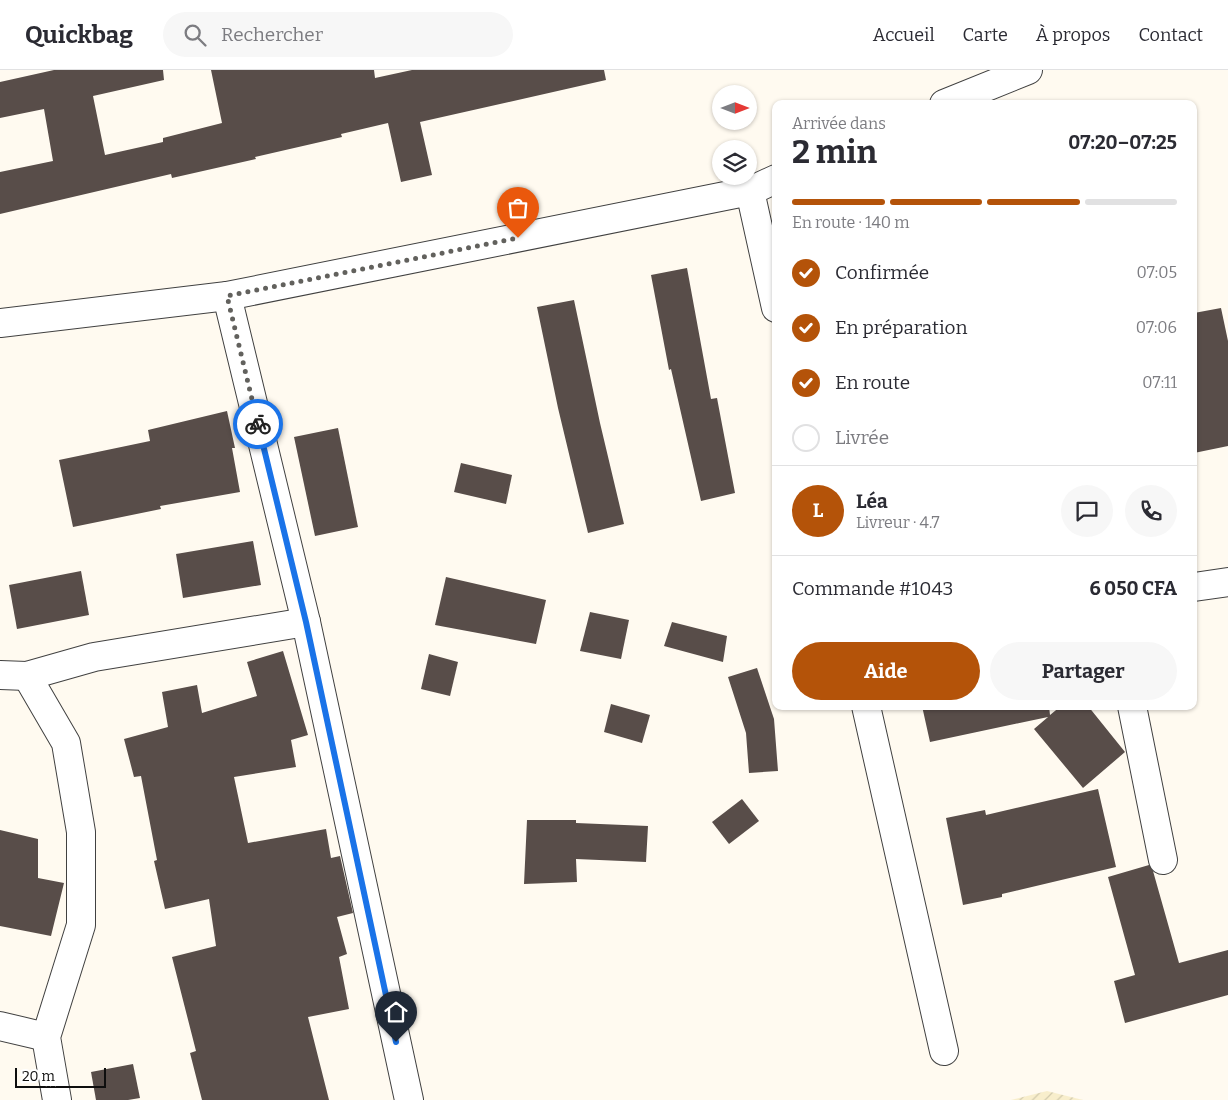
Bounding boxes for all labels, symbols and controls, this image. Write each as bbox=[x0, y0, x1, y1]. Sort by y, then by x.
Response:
search box bbox=[163, 12, 513, 57]
text: Quickbag bbox=[25, 21, 133, 49]
icon: search bbox=[181, 21, 209, 49]
text: Rechercher bbox=[221, 23, 323, 46]
text: Accueil bbox=[873, 24, 935, 46]
text: Carte bbox=[963, 24, 1008, 46]
text: À propos bbox=[1036, 24, 1110, 46]
text: Contact bbox=[1138, 24, 1203, 46]
north arrow bbox=[712, 85, 758, 130]
map controls bbox=[712, 85, 757, 185]
text: Arrivée dans bbox=[792, 114, 886, 133]
text: 07:20–07:25 bbox=[1068, 131, 1177, 154]
text: 2 min bbox=[792, 133, 877, 171]
button: layers bbox=[712, 140, 757, 185]
pin bbox=[497, 187, 539, 238]
icon: bag bbox=[504, 194, 532, 222]
text: En route · 140 m bbox=[792, 213, 910, 232]
icon: check bbox=[792, 259, 820, 287]
text: Confirmée bbox=[835, 261, 929, 284]
text: 07:05 bbox=[1137, 263, 1177, 282]
icon: check bbox=[792, 314, 820, 342]
text: En préparation bbox=[835, 316, 968, 339]
text: 07:06 bbox=[1136, 318, 1177, 337]
icon: check bbox=[792, 369, 820, 397]
text: En route bbox=[835, 371, 910, 394]
text: 07:11 bbox=[1142, 373, 1177, 392]
courier bbox=[233, 399, 283, 449]
icon: bike bbox=[244, 410, 272, 438]
text: Livrée bbox=[835, 426, 889, 449]
button: chat bbox=[1061, 485, 1113, 537]
button: phone bbox=[1125, 485, 1177, 537]
text: Léa bbox=[856, 490, 888, 513]
text: L bbox=[813, 499, 823, 522]
text: Livreur · 4.7 bbox=[856, 513, 940, 532]
text: Commande #1043 bbox=[792, 577, 953, 600]
text: 6 050 CFA bbox=[1089, 577, 1177, 600]
button: Aide bbox=[792, 642, 980, 700]
button: Partager bbox=[990, 642, 1177, 700]
pin bbox=[375, 991, 417, 1042]
icon: home bbox=[382, 998, 410, 1026]
scale bar bbox=[15, 1065, 106, 1088]
text: 20 m bbox=[22, 1068, 55, 1085]

